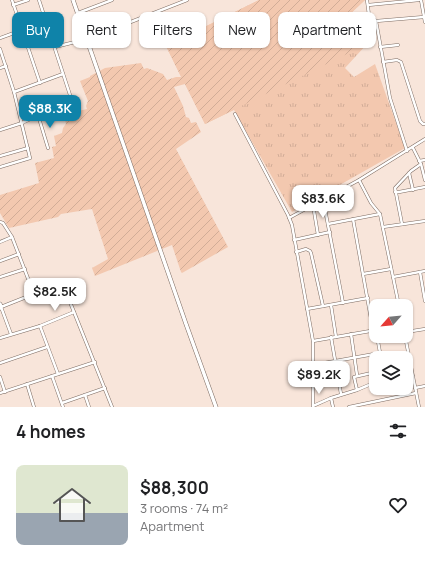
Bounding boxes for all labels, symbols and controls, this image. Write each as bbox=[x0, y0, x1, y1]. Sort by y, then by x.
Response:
chip: Buy bbox=[12, 12, 64, 48]
chip: Rent bbox=[72, 12, 131, 48]
chip: Filters bbox=[139, 12, 206, 48]
chip: New bbox=[214, 12, 270, 48]
chip: Apartment bbox=[278, 12, 376, 48]
pin: $88.3K bbox=[17, 95, 83, 129]
text: $88.3K bbox=[28, 99, 72, 117]
pin: $83.6K bbox=[290, 185, 356, 219]
text: $83.6K bbox=[301, 189, 345, 207]
pin: $82.5K bbox=[22, 278, 88, 312]
text: $82.5K bbox=[33, 282, 77, 300]
north arrow bbox=[369, 299, 413, 343]
map controls bbox=[369, 299, 413, 395]
button: layers bbox=[369, 351, 413, 395]
pin: $89.2K bbox=[286, 361, 352, 395]
text: $89.2K bbox=[297, 365, 341, 383]
text: 4 homes bbox=[16, 420, 85, 443]
icon: filters bbox=[387, 420, 409, 442]
text: $88,300 bbox=[140, 476, 209, 499]
icon: home bbox=[48, 481, 96, 529]
icon: heart bbox=[387, 494, 409, 516]
text: 3 rooms · 74 m² bbox=[140, 499, 228, 517]
text: Apartment bbox=[140, 517, 204, 535]

